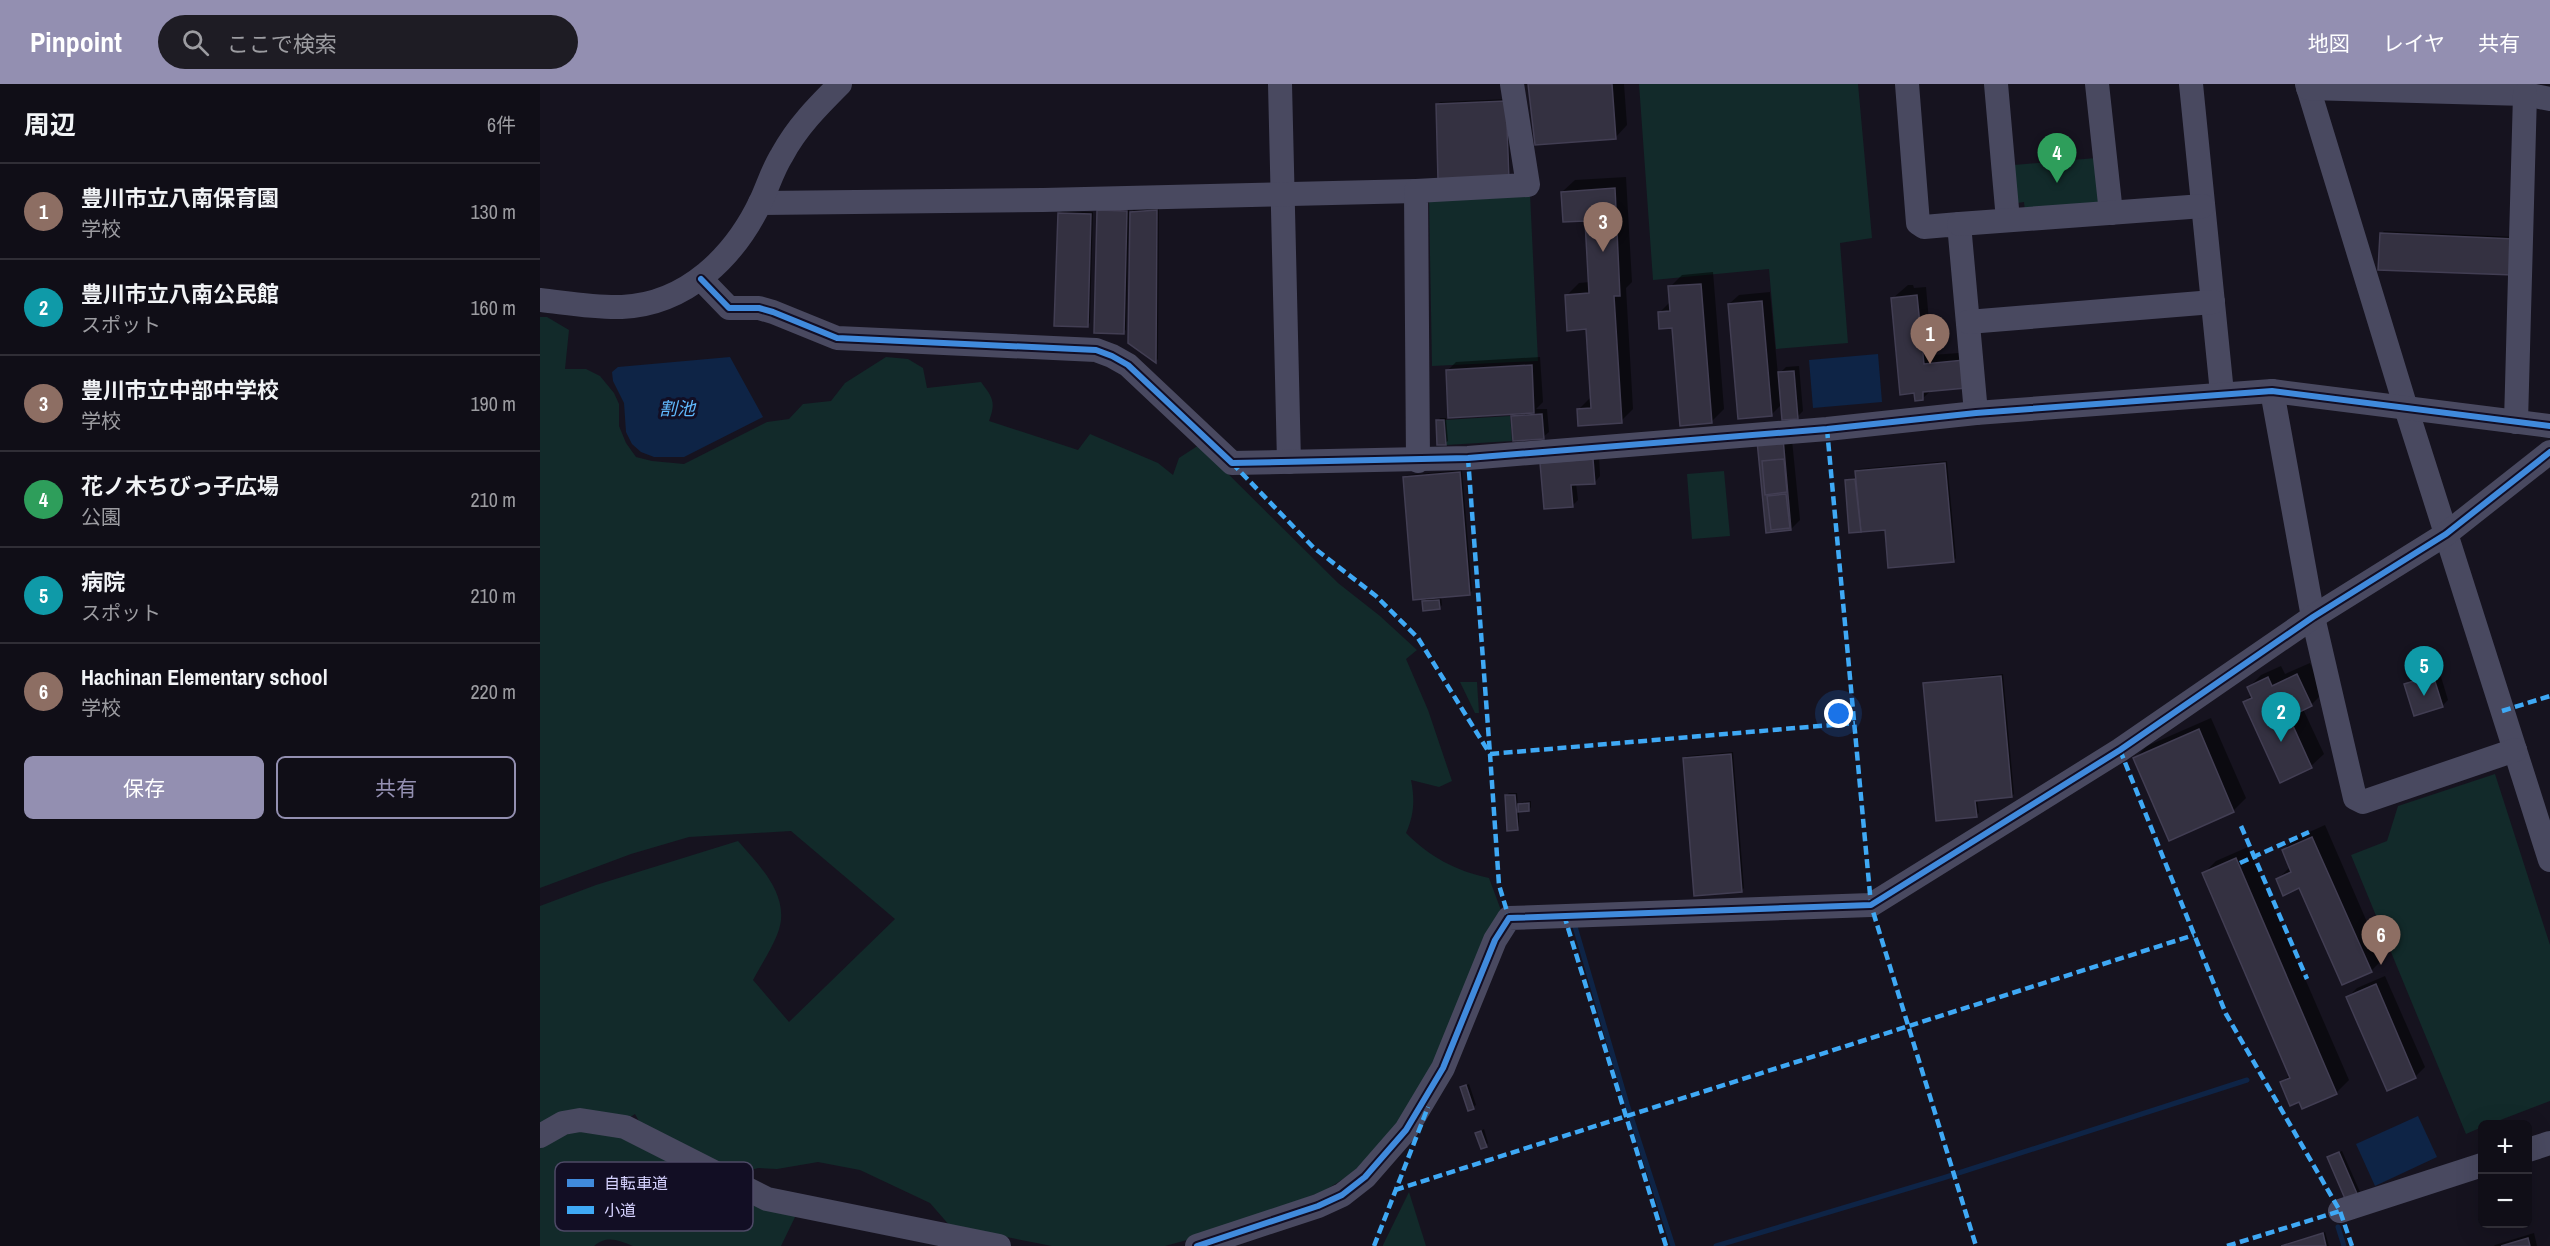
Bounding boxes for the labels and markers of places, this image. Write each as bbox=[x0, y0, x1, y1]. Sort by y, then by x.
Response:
pin: 4 bbox=[2038, 134, 2077, 183]
pin: 3 bbox=[1584, 202, 1622, 252]
pin: 1 bbox=[1910, 314, 1950, 364]
pin: 5 bbox=[2404, 646, 2444, 696]
pin: 2 bbox=[2262, 692, 2300, 742]
pin: 6 bbox=[2362, 916, 2400, 965]

